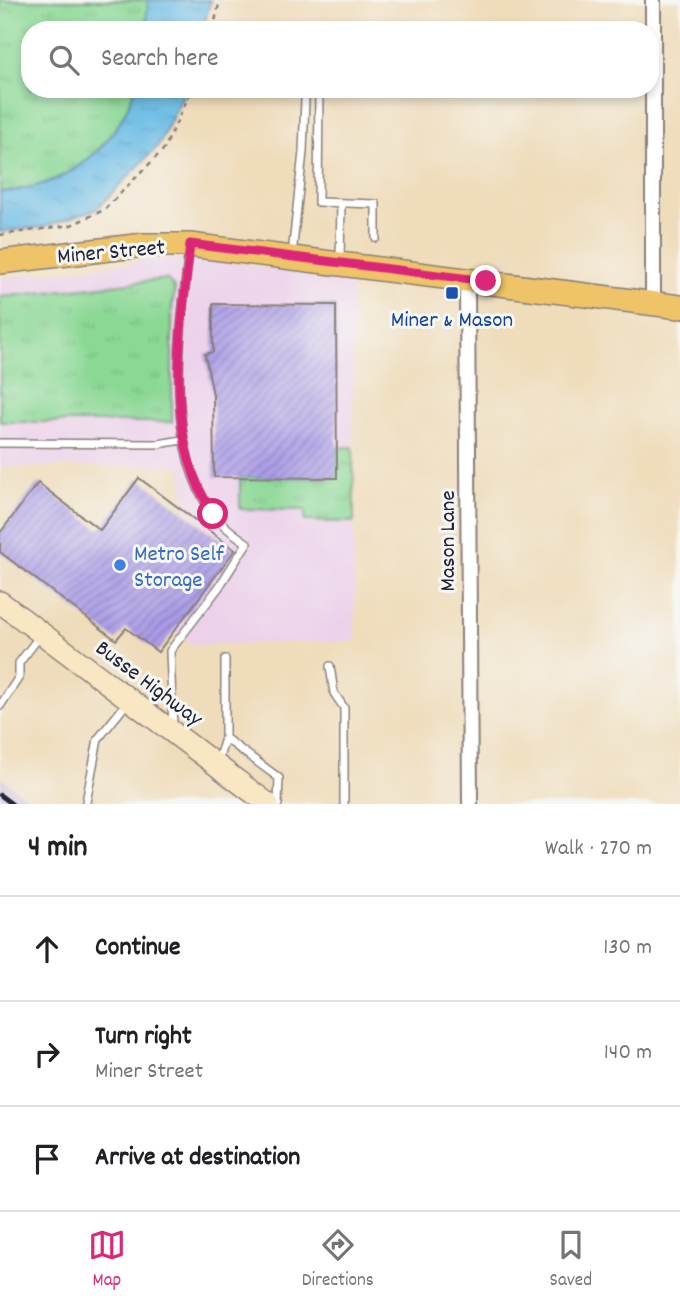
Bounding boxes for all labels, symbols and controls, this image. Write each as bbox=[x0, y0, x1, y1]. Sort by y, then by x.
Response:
search box bbox=[21, 21, 659, 98]
icon: search bbox=[45, 41, 83, 79]
text: Search here bbox=[101, 41, 219, 78]
street label: Miner Street bbox=[56, 232, 167, 275]
route end bbox=[470, 265, 501, 296]
marker: Miner & Mason bbox=[444, 285, 460, 301]
place label: Miner & Mason bbox=[391, 305, 513, 338]
street label: Mason Lane bbox=[433, 490, 466, 592]
route start bbox=[197, 498, 228, 529]
place label: Metro Self Storage bbox=[134, 539, 225, 598]
marker: Metro Self Storage bbox=[112, 557, 128, 573]
street label: Busse Highway bbox=[87, 633, 209, 737]
text: 4 min bbox=[28, 828, 87, 871]
text: Walk · 270 m bbox=[545, 833, 652, 866]
icon: ahead bbox=[28, 930, 66, 968]
text: Continue bbox=[95, 930, 180, 967]
text: 130 m bbox=[603, 932, 652, 965]
text: Turn right bbox=[95, 1019, 192, 1056]
icon: right bbox=[28, 1035, 66, 1073]
text: 140 m bbox=[604, 1037, 652, 1070]
text: Miner Street bbox=[95, 1056, 203, 1089]
icon: arrive bbox=[28, 1140, 66, 1178]
text: Arrive at destination bbox=[95, 1140, 300, 1177]
tab: Map bbox=[88, 1226, 126, 1295]
tab: Directions bbox=[302, 1226, 374, 1295]
tab: Saved bbox=[550, 1226, 592, 1295]

